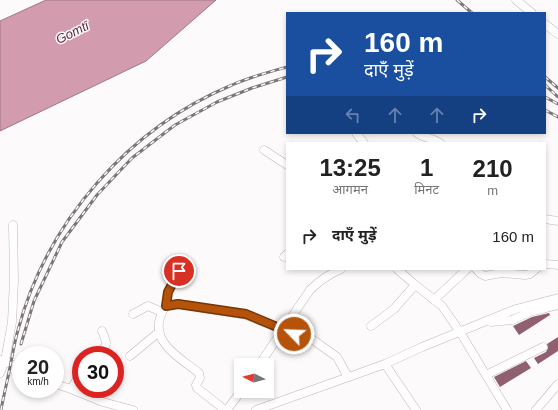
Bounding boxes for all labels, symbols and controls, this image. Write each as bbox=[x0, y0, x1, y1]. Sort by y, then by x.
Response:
water label: Gomtī bbox=[53, 17, 93, 47]
text: 160 m bbox=[364, 27, 443, 58]
icon: right bbox=[298, 28, 350, 80]
text: दाएँ मुड़ें bbox=[364, 60, 414, 80]
icon: left bbox=[342, 104, 364, 126]
icon: ahead bbox=[384, 104, 406, 126]
icon: ahead bbox=[426, 104, 448, 126]
icon: right bbox=[468, 104, 490, 126]
text: 13:25 bbox=[319, 154, 381, 181]
text: 1 bbox=[420, 154, 433, 181]
text: 210 bbox=[473, 155, 513, 182]
text: आगमन bbox=[332, 182, 368, 197]
text: मिनट bbox=[414, 182, 439, 197]
text: m bbox=[487, 183, 498, 198]
icon: right bbox=[298, 225, 320, 247]
text: दाएँ मुड़ें bbox=[332, 226, 376, 243]
text: 160 m bbox=[492, 228, 534, 245]
pin bbox=[162, 254, 196, 288]
icon: arrive bbox=[168, 260, 190, 282]
position arrow bbox=[273, 313, 315, 355]
speed limit sign: 30 bbox=[72, 346, 124, 398]
text: 20 bbox=[27, 356, 49, 378]
north arrow bbox=[234, 358, 274, 398]
map controls bbox=[234, 358, 274, 398]
text: km/h bbox=[27, 376, 49, 387]

